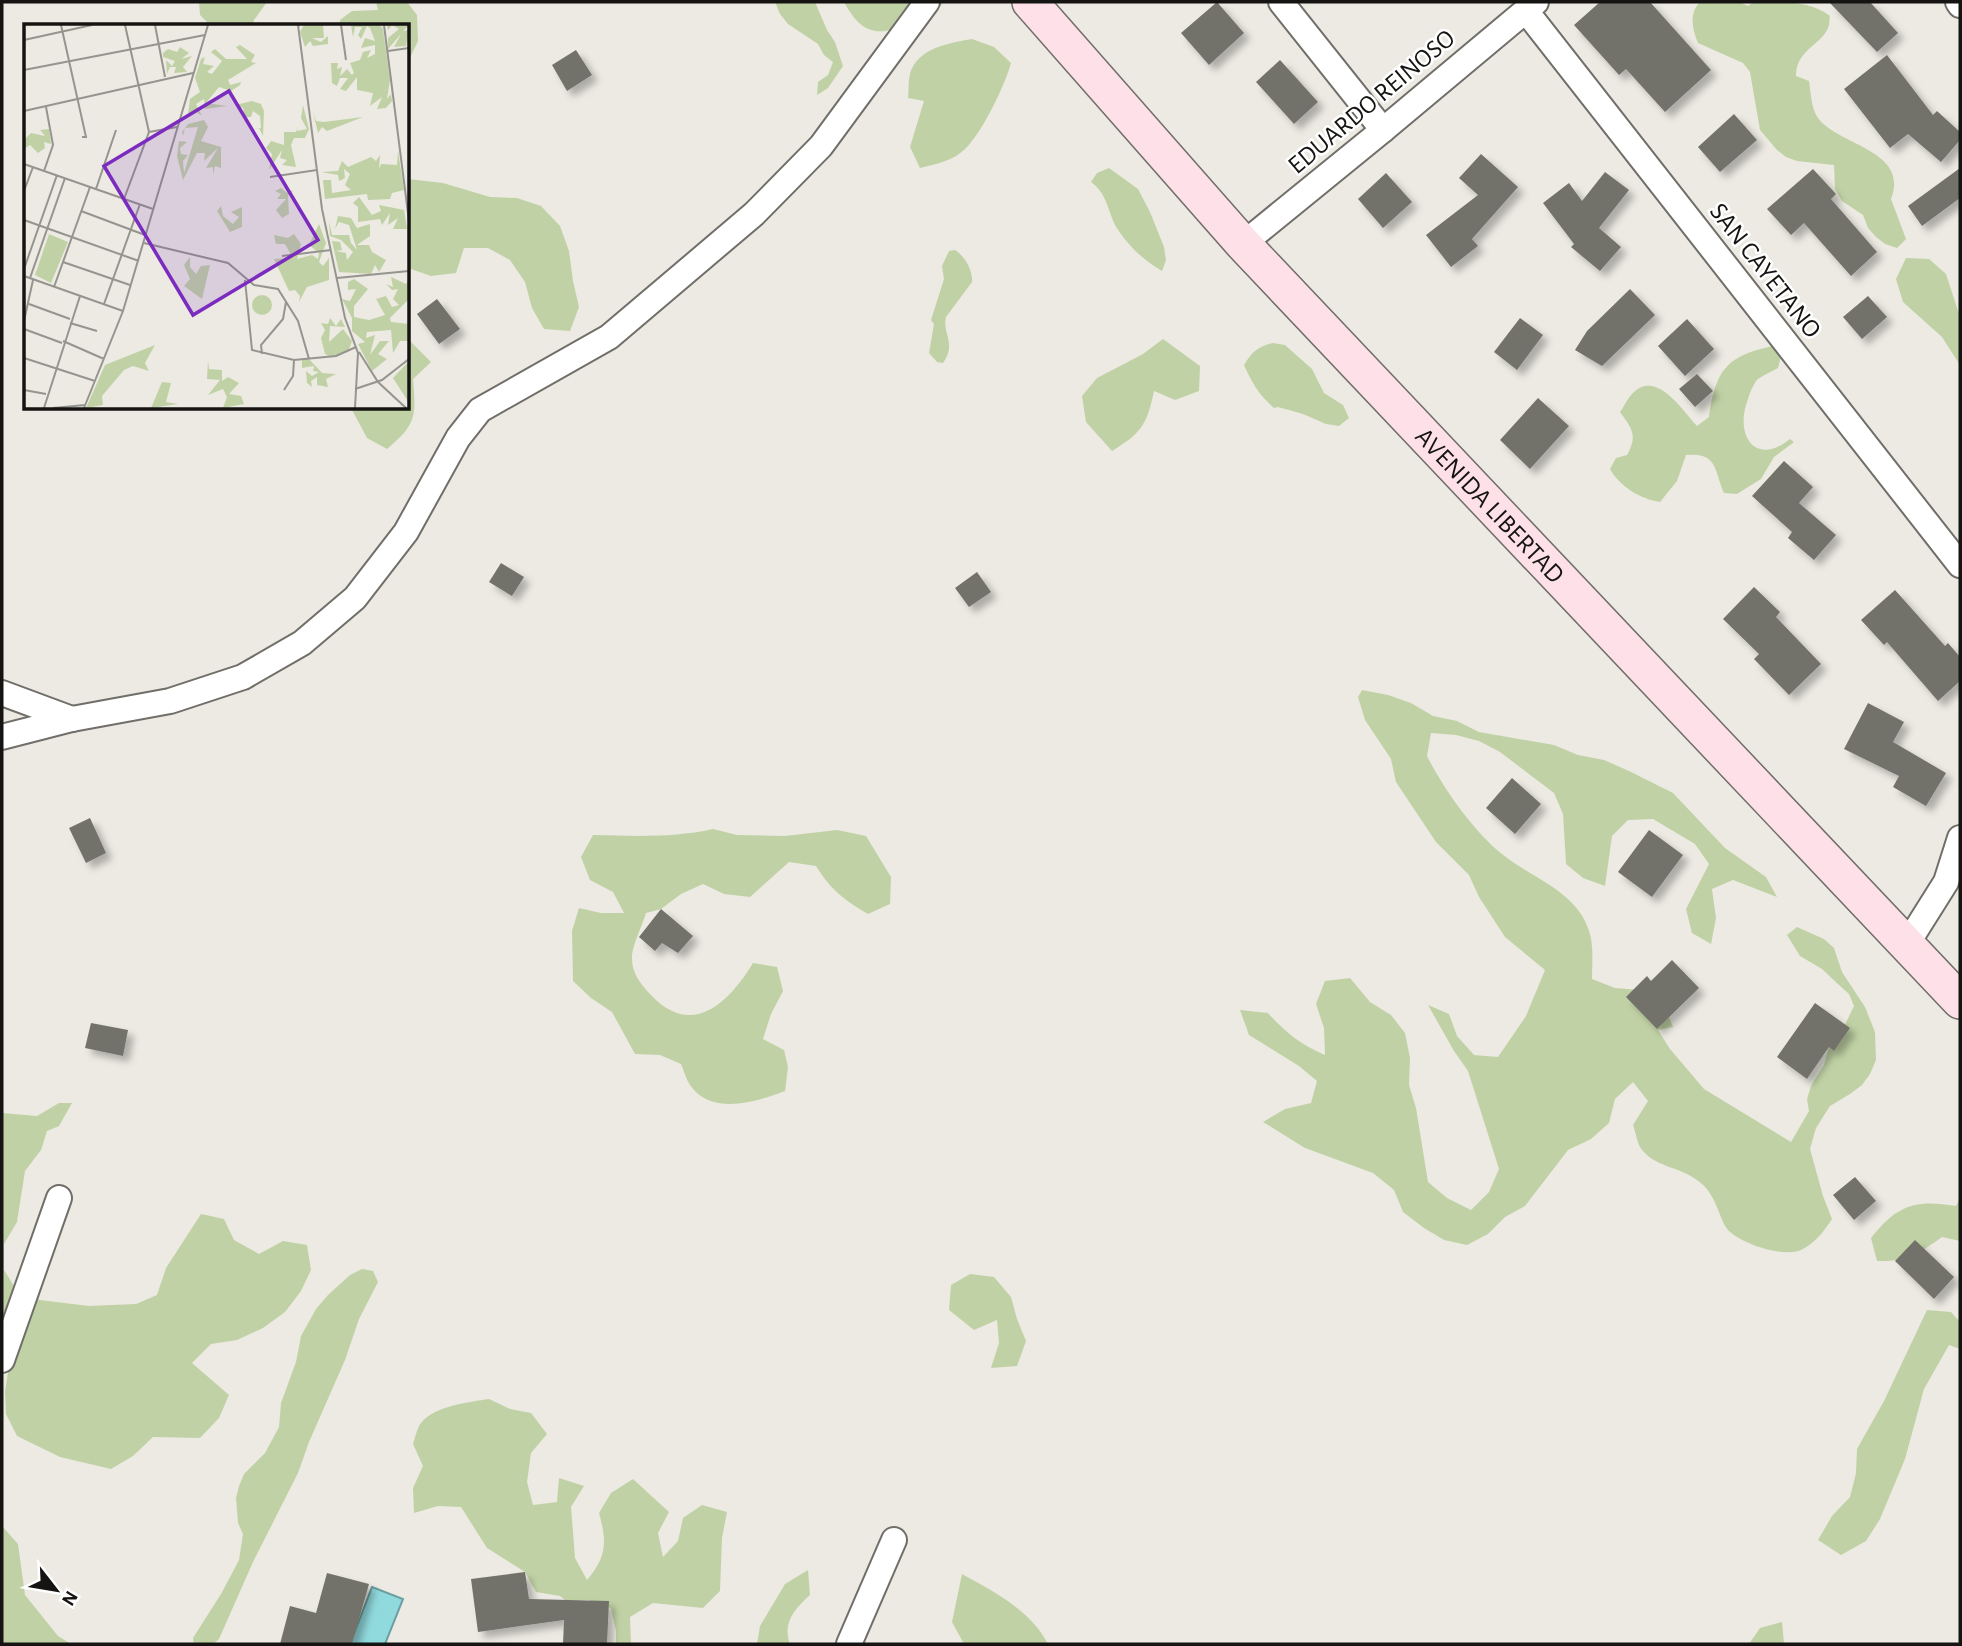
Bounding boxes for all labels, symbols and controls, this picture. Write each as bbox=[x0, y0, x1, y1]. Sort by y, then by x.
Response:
inset map bbox=[24, 24, 410, 410]
street label: EDUARDO REINOSO bbox=[1283, 25, 1460, 179]
street label: SAN CAYETANO bbox=[1705, 198, 1826, 343]
street label: AVENIDA LIBERTAD bbox=[1410, 423, 1569, 588]
north arrow bbox=[21, 1555, 91, 1625]
text: N bbox=[58, 1587, 81, 1609]

